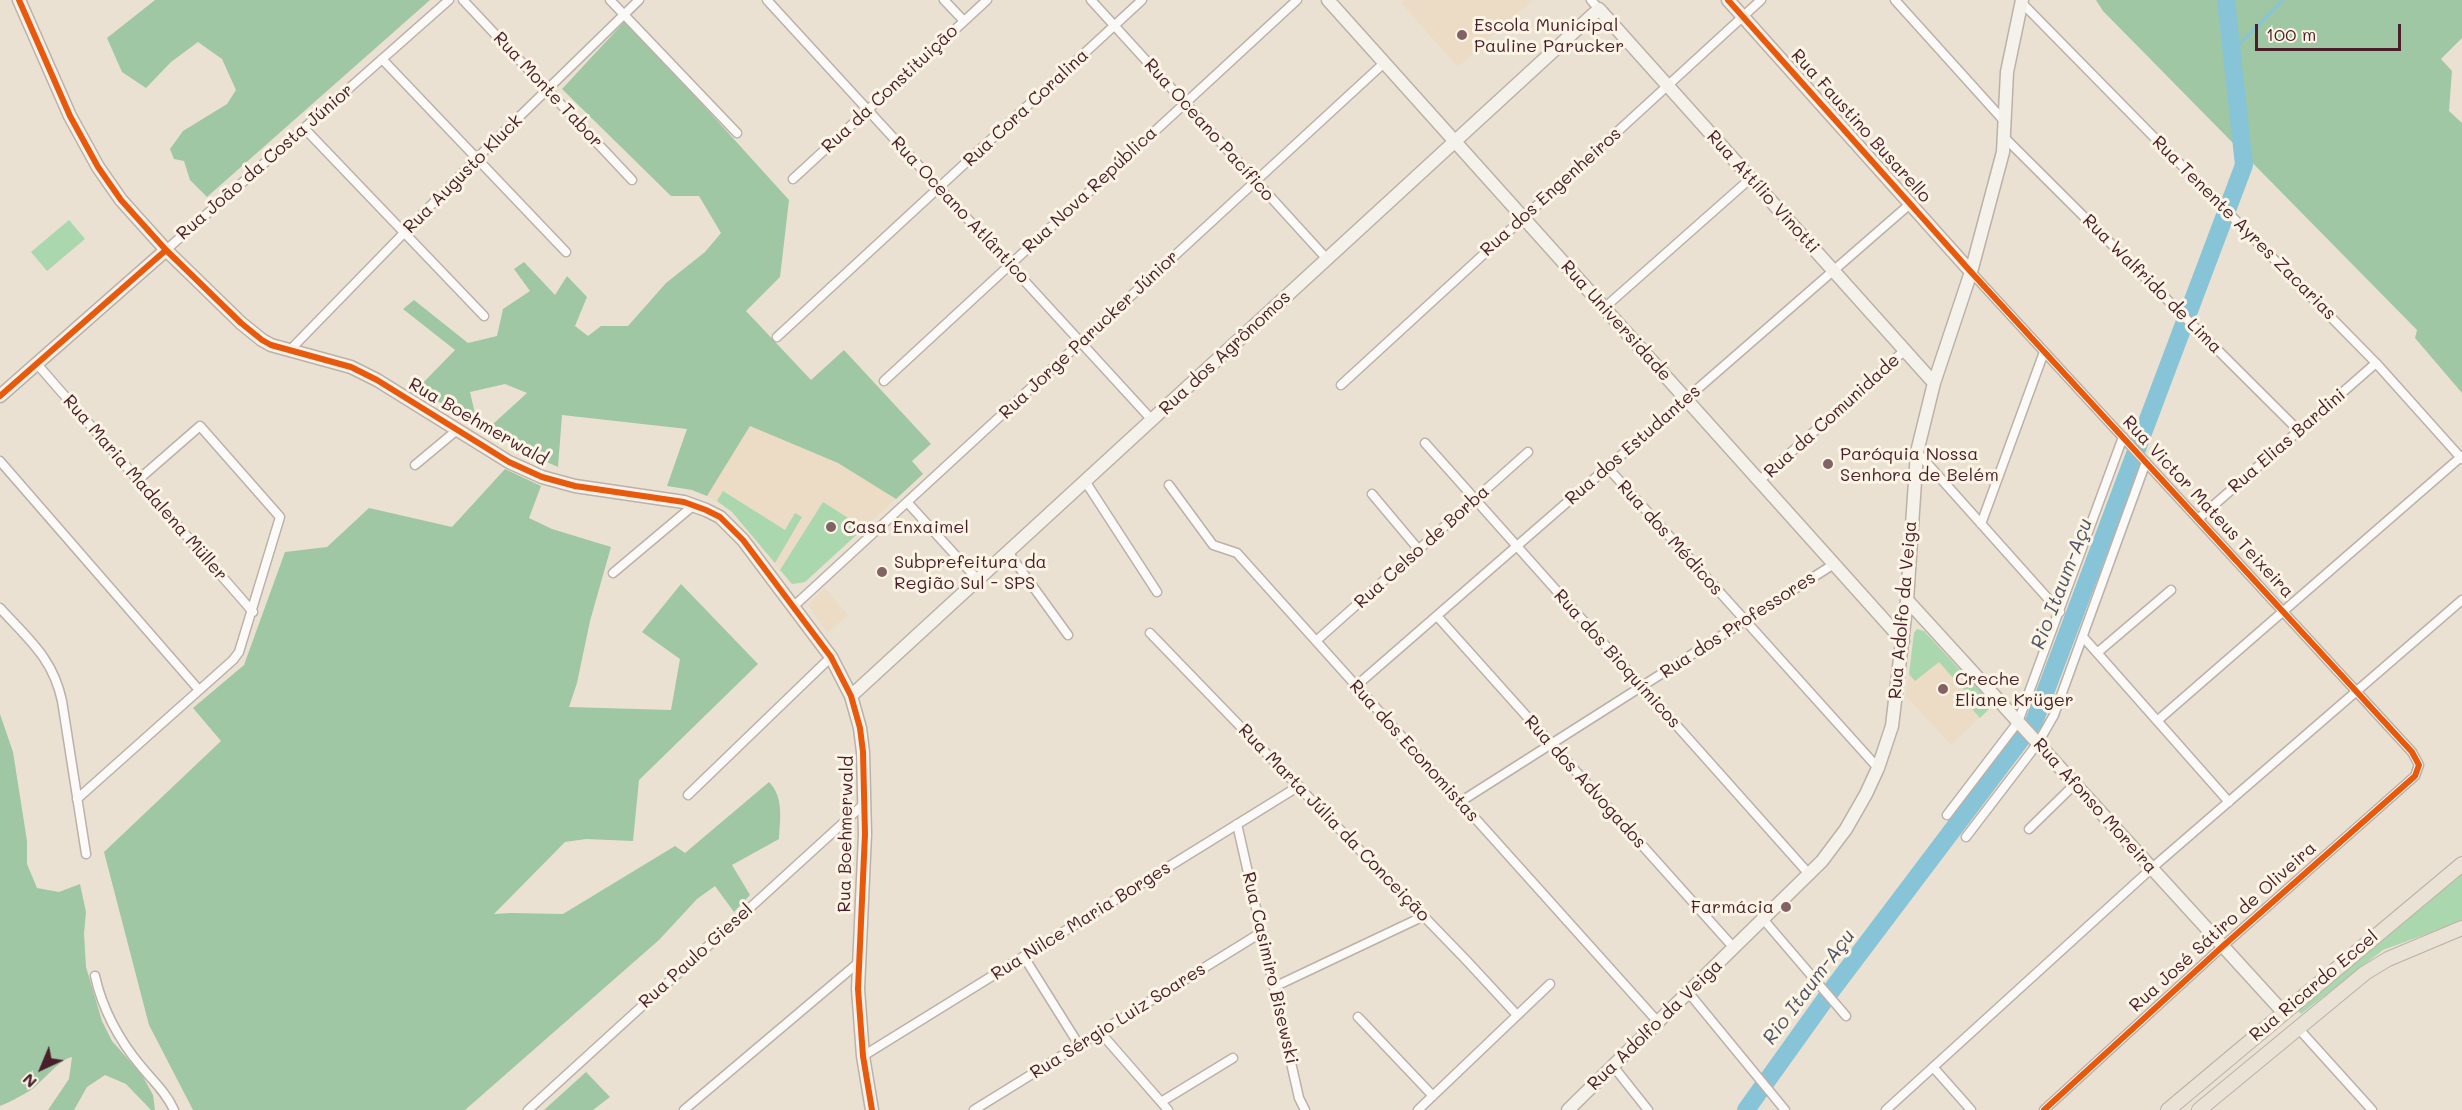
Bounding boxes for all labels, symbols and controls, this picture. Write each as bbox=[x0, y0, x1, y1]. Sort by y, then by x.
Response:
scale bar bbox=[2258, 12, 2404, 50]
place label: Escola Municipal Pauline Parucker bbox=[1474, 14, 1624, 57]
street label: Rua da Constituição bbox=[817, 20, 963, 158]
text: 100 m bbox=[2266, 22, 2316, 46]
street label: Rua Monte Tabor bbox=[489, 28, 607, 152]
marker: Escola Municipal Pauline Parucker bbox=[1455, 28, 1469, 42]
street label: Rua Cora Coralina bbox=[959, 45, 1093, 171]
street label: Rua Faustino Busarello bbox=[1786, 45, 1936, 207]
street label: Rua Oceano Pacífico bbox=[1139, 54, 1279, 206]
street label: Rua João da Costa Júnior bbox=[172, 79, 358, 245]
street label: Rua Augusto Kluck bbox=[399, 110, 527, 238]
street label: Rua Nova República bbox=[1018, 122, 1162, 258]
street label: Rua dos Engenheiros bbox=[1476, 123, 1626, 261]
street label: Rua Attílio Vinotti bbox=[1702, 126, 1824, 258]
street label: Rua Tenente Ayres Zacarias bbox=[2147, 131, 2341, 325]
street label: Rua Oceano Atlântico bbox=[886, 132, 1034, 288]
street label: Rua Walfrido de Lima bbox=[2078, 210, 2226, 358]
street label: Rua Jorge Parucker Júnior bbox=[995, 246, 1183, 424]
street label: Rua Universidade bbox=[1556, 256, 1676, 386]
street label: Rua dos Agrônomos bbox=[1155, 286, 1295, 420]
street label: Rua da Comunidade bbox=[1760, 349, 1904, 483]
street label: Rua Boehmerwald bbox=[405, 373, 551, 471]
street label: Rua dos Estudantes bbox=[1561, 380, 1705, 510]
street label: Rua Elias Bardini bbox=[2224, 384, 2350, 498]
street label: Rua Maria Madalena Müller bbox=[58, 390, 232, 586]
street label: Rua Victor Mateus Teixeira bbox=[2118, 411, 2298, 603]
place label: Paróquia Nossa Senhora de Belém bbox=[1840, 443, 1999, 486]
marker: Paróquia Nossa Senhora de Belém bbox=[1821, 457, 1835, 471]
street label: Rua dos Médicos bbox=[1613, 476, 1727, 600]
street label: Rua Celso de Borba bbox=[1350, 481, 1494, 613]
water label: Rio Itaum-Açu bbox=[2026, 515, 2098, 653]
place label: Casa Enxaimel bbox=[843, 516, 969, 538]
marker: Casa Enxaimel bbox=[824, 520, 838, 534]
street label: Rua Adolfo da Veiga bbox=[1884, 520, 1922, 700]
place label: Subprefeitura da Região Sul - SPS bbox=[894, 551, 1047, 594]
marker: Subprefeitura da Região Sul - SPS bbox=[875, 565, 889, 579]
street label: Rua dos Professores bbox=[1656, 567, 1820, 683]
street label: Rua dos Bioquímicos bbox=[1549, 585, 1685, 733]
place label: Creche Eliane Krüger bbox=[1955, 668, 2074, 710]
street label: Rua dos Economistas bbox=[1345, 676, 1483, 826]
marker: Creche Eliane Krüger bbox=[1936, 682, 1950, 696]
street label: Rua dos Advogados bbox=[1520, 711, 1650, 853]
street label: Rua Marta Júlia da Conceição bbox=[1234, 720, 1434, 926]
street label: Rua Afonso Moreira bbox=[2029, 734, 2161, 878]
street label: Rua Boehmerwald bbox=[834, 755, 858, 913]
street label: Rua José Sátiro de Oliveira bbox=[2125, 837, 2321, 1017]
street label: Rua Nilce Maria Borges bbox=[987, 857, 1175, 985]
street label: Rua Casimiro Bisewski bbox=[1237, 870, 1303, 1066]
place label: Farmácia bbox=[1691, 896, 1774, 918]
street label: Rua Paulo Giesel bbox=[635, 899, 757, 1013]
marker: Farmácia bbox=[1779, 900, 1793, 914]
water label: Rio Itaum-Açu bbox=[1758, 925, 1860, 1049]
street label: Rua Ricardo Eccel bbox=[2245, 926, 2383, 1046]
street label: Rua Adolfo da Veiga bbox=[1583, 955, 1727, 1095]
street label: Rua Sérgio Luiz Soares bbox=[1026, 958, 1210, 1084]
north arrow bbox=[12, 1038, 72, 1098]
text: N bbox=[17, 1070, 41, 1093]

